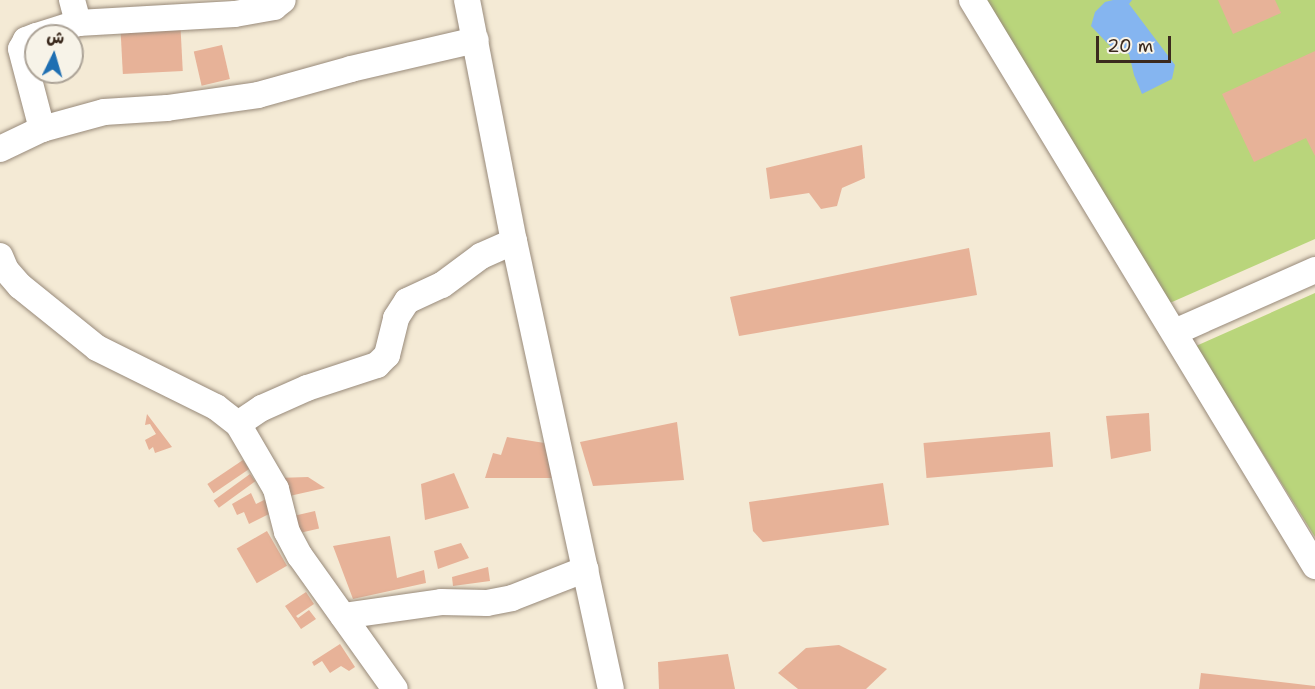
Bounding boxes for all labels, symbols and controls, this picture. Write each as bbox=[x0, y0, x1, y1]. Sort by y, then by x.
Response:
north arrow bbox=[24, 24, 84, 84]
scale bar bbox=[1099, 24, 1174, 62]
text: ش bbox=[46, 26, 65, 49]
text: 20 m bbox=[1107, 34, 1153, 58]

